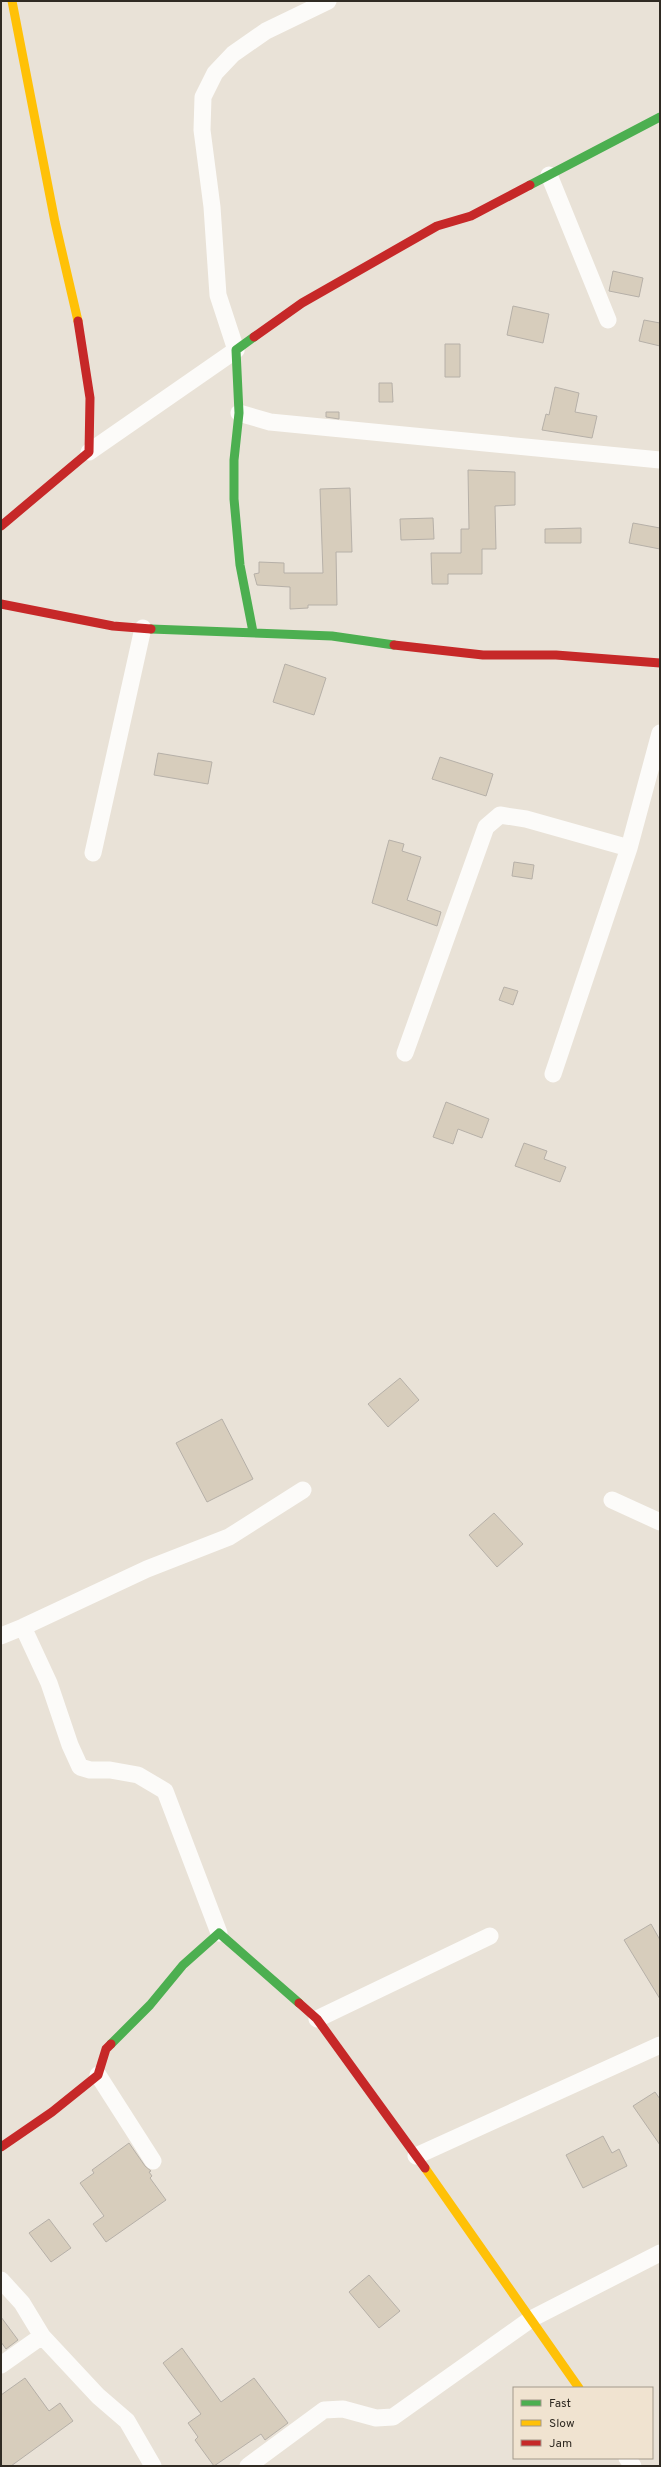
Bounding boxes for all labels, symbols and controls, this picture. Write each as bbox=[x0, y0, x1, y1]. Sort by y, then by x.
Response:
legend bbox=[513, 2387, 653, 2459]
text: Fast bbox=[549, 2396, 571, 2412]
text: Slow bbox=[549, 2416, 575, 2432]
text: Jam bbox=[549, 2436, 572, 2452]

